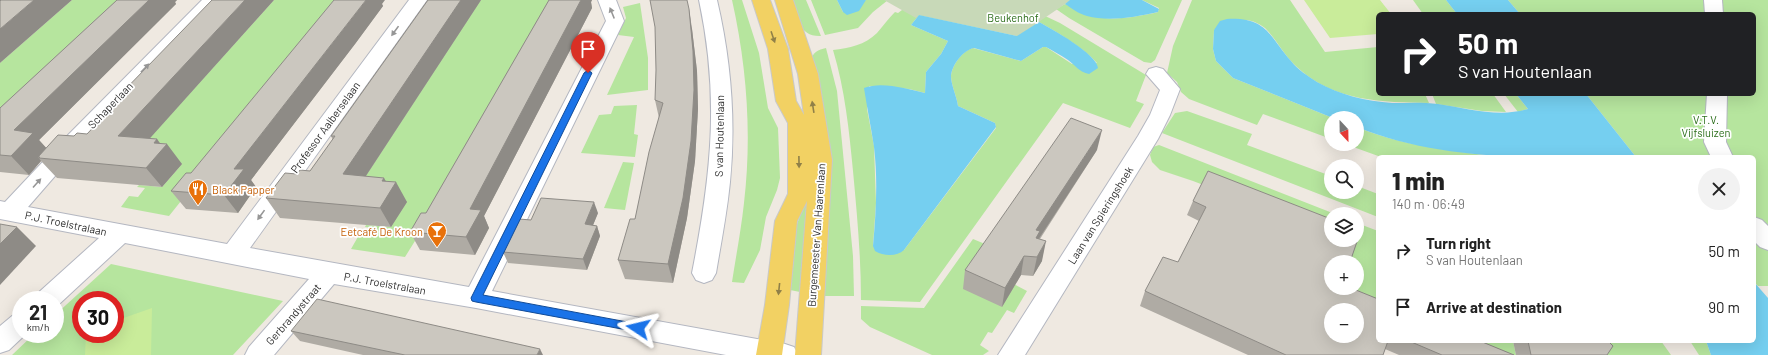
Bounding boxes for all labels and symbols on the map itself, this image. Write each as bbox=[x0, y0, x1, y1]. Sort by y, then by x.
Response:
one-way arrow bbox=[608, 6, 614, 18]
park label: Beukenhof bbox=[987, 11, 1039, 24]
one-way arrow bbox=[391, 26, 399, 37]
one-way arrow bbox=[771, 31, 777, 43]
pin bbox=[571, 32, 605, 73]
one-way arrow bbox=[140, 63, 150, 73]
street label: Schaperlaan bbox=[85, 79, 135, 131]
street label: Professor Aalberselaan bbox=[288, 79, 363, 175]
street label: S van Houtenlaan bbox=[712, 95, 726, 177]
one-way arrow bbox=[810, 101, 816, 113]
north arrow bbox=[1324, 111, 1364, 151]
park label: V.T.V. Vijfsluizen bbox=[1682, 113, 1731, 139]
one-way arrow bbox=[796, 156, 802, 169]
street label: Burgemeester Van Haarenlaan bbox=[805, 163, 828, 307]
street label: Laan van Spieringshoek bbox=[1065, 163, 1136, 266]
one-way arrow bbox=[32, 178, 42, 188]
restaurant icon: Black Papper bbox=[187, 178, 209, 206]
place label: Black Papper bbox=[212, 183, 275, 196]
street label: P.J. Troelstralaan bbox=[24, 208, 108, 238]
one-way arrow bbox=[257, 210, 265, 221]
bar icon: Eetcafé De Kroon bbox=[426, 220, 448, 248]
place label: Eetcafé De Kroon bbox=[341, 225, 423, 238]
street label: P.J. Troelstralaan bbox=[343, 269, 427, 297]
street label: Gerbrandystraat bbox=[263, 281, 323, 347]
one-way arrow bbox=[775, 283, 782, 295]
speed limit sign: 30 bbox=[72, 291, 124, 343]
position arrow bbox=[617, 307, 659, 349]

